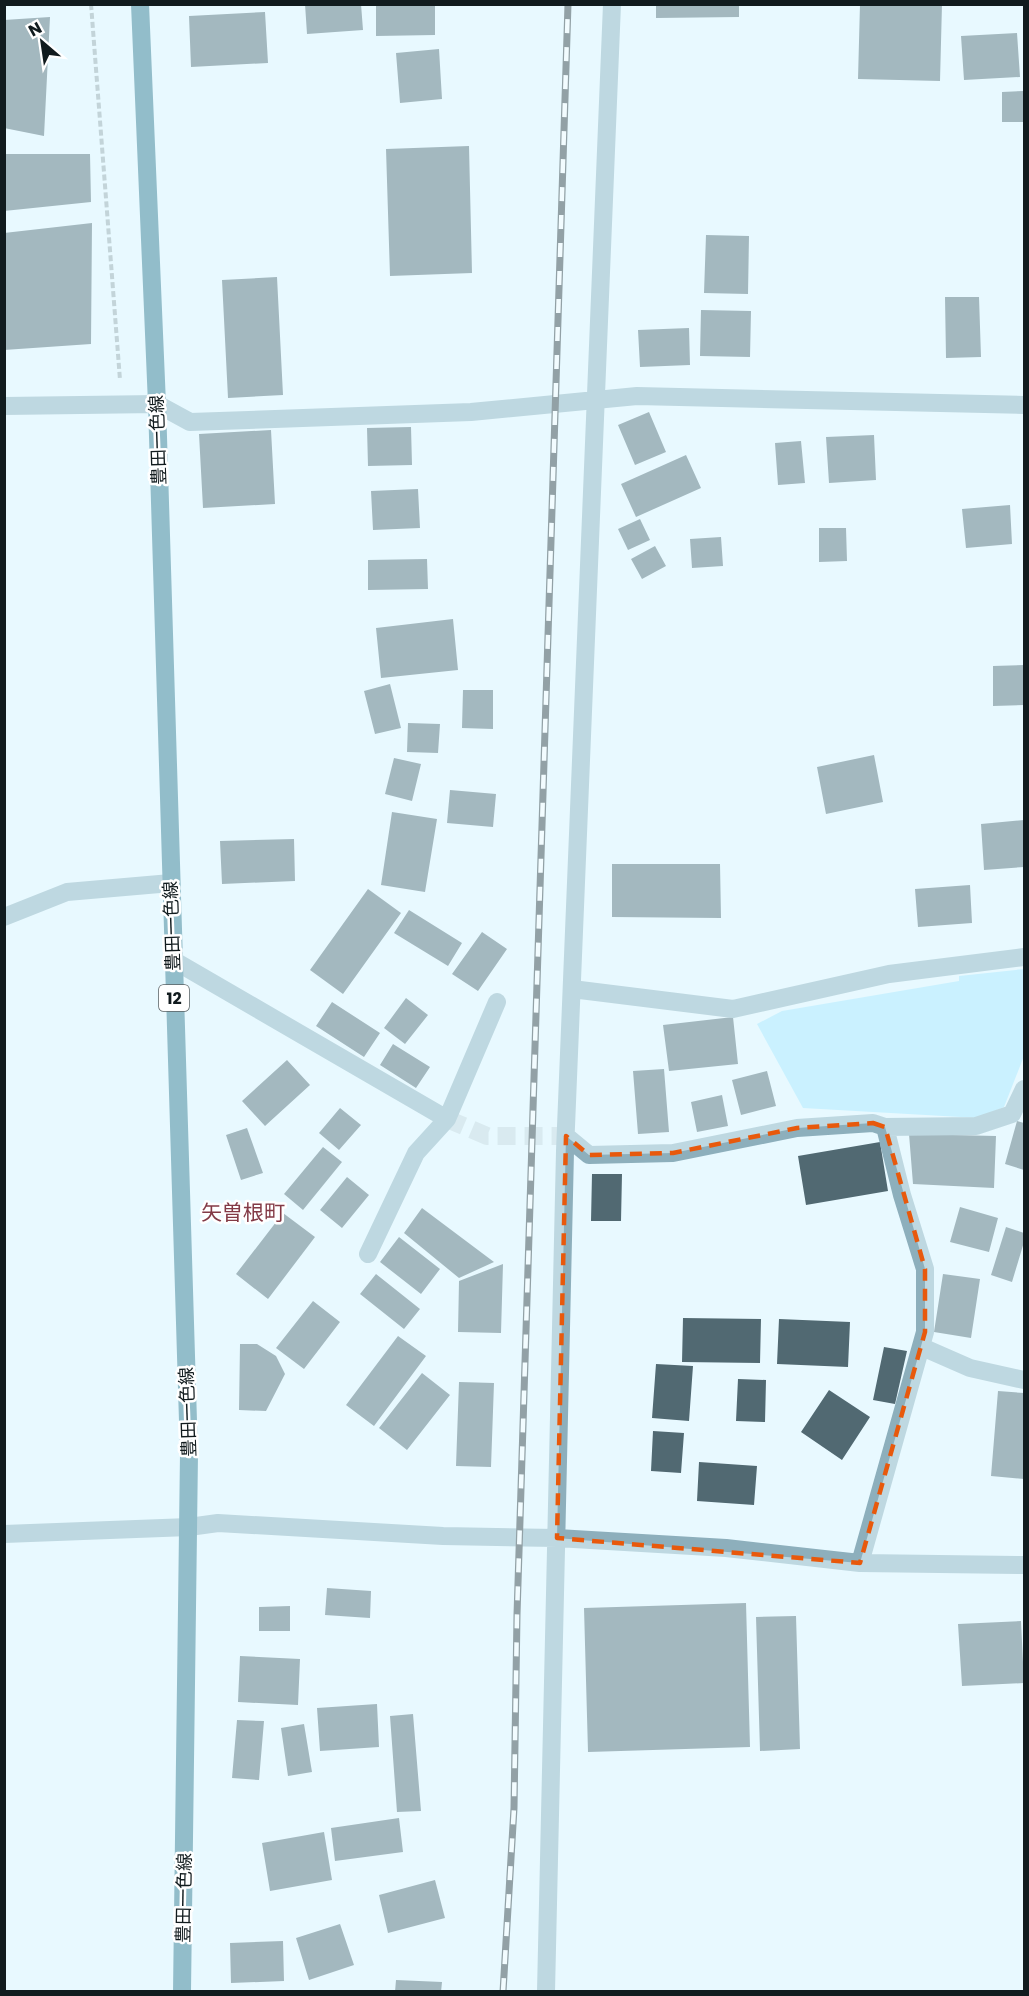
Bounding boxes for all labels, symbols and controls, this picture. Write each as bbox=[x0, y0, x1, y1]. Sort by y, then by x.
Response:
north arrow bbox=[12, 12, 72, 72]
text: N bbox=[24, 16, 46, 42]
street label: 豊田一色線 bbox=[143, 395, 172, 485]
street label: 豊田一色線 bbox=[157, 881, 186, 971]
road number: 12 bbox=[159, 985, 189, 1011]
district label: 矢曽根町 bbox=[201, 1198, 285, 1227]
street label: 豊田一色線 bbox=[173, 1367, 202, 1457]
street label: 豊田一色線 bbox=[170, 1853, 197, 1943]

